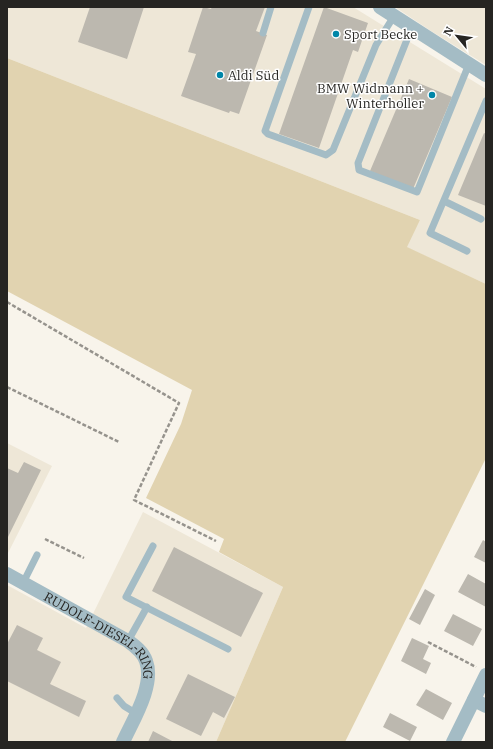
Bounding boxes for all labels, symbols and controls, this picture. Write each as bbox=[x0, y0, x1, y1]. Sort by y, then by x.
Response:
north arrow bbox=[437, 16, 477, 56]
text: N bbox=[440, 24, 457, 38]
place label: Sport Becke bbox=[344, 26, 417, 43]
marker: Sport Becke bbox=[331, 29, 341, 39]
place label: Aldi Süd bbox=[228, 67, 279, 84]
marker: Aldi Süd bbox=[215, 70, 225, 80]
place label: BMW Widmann + Winterholler bbox=[317, 80, 424, 112]
marker: BMW Widmann + Winterholler bbox=[427, 90, 437, 100]
street label: RUDOLF-DIESEL-RING bbox=[41, 588, 156, 680]

